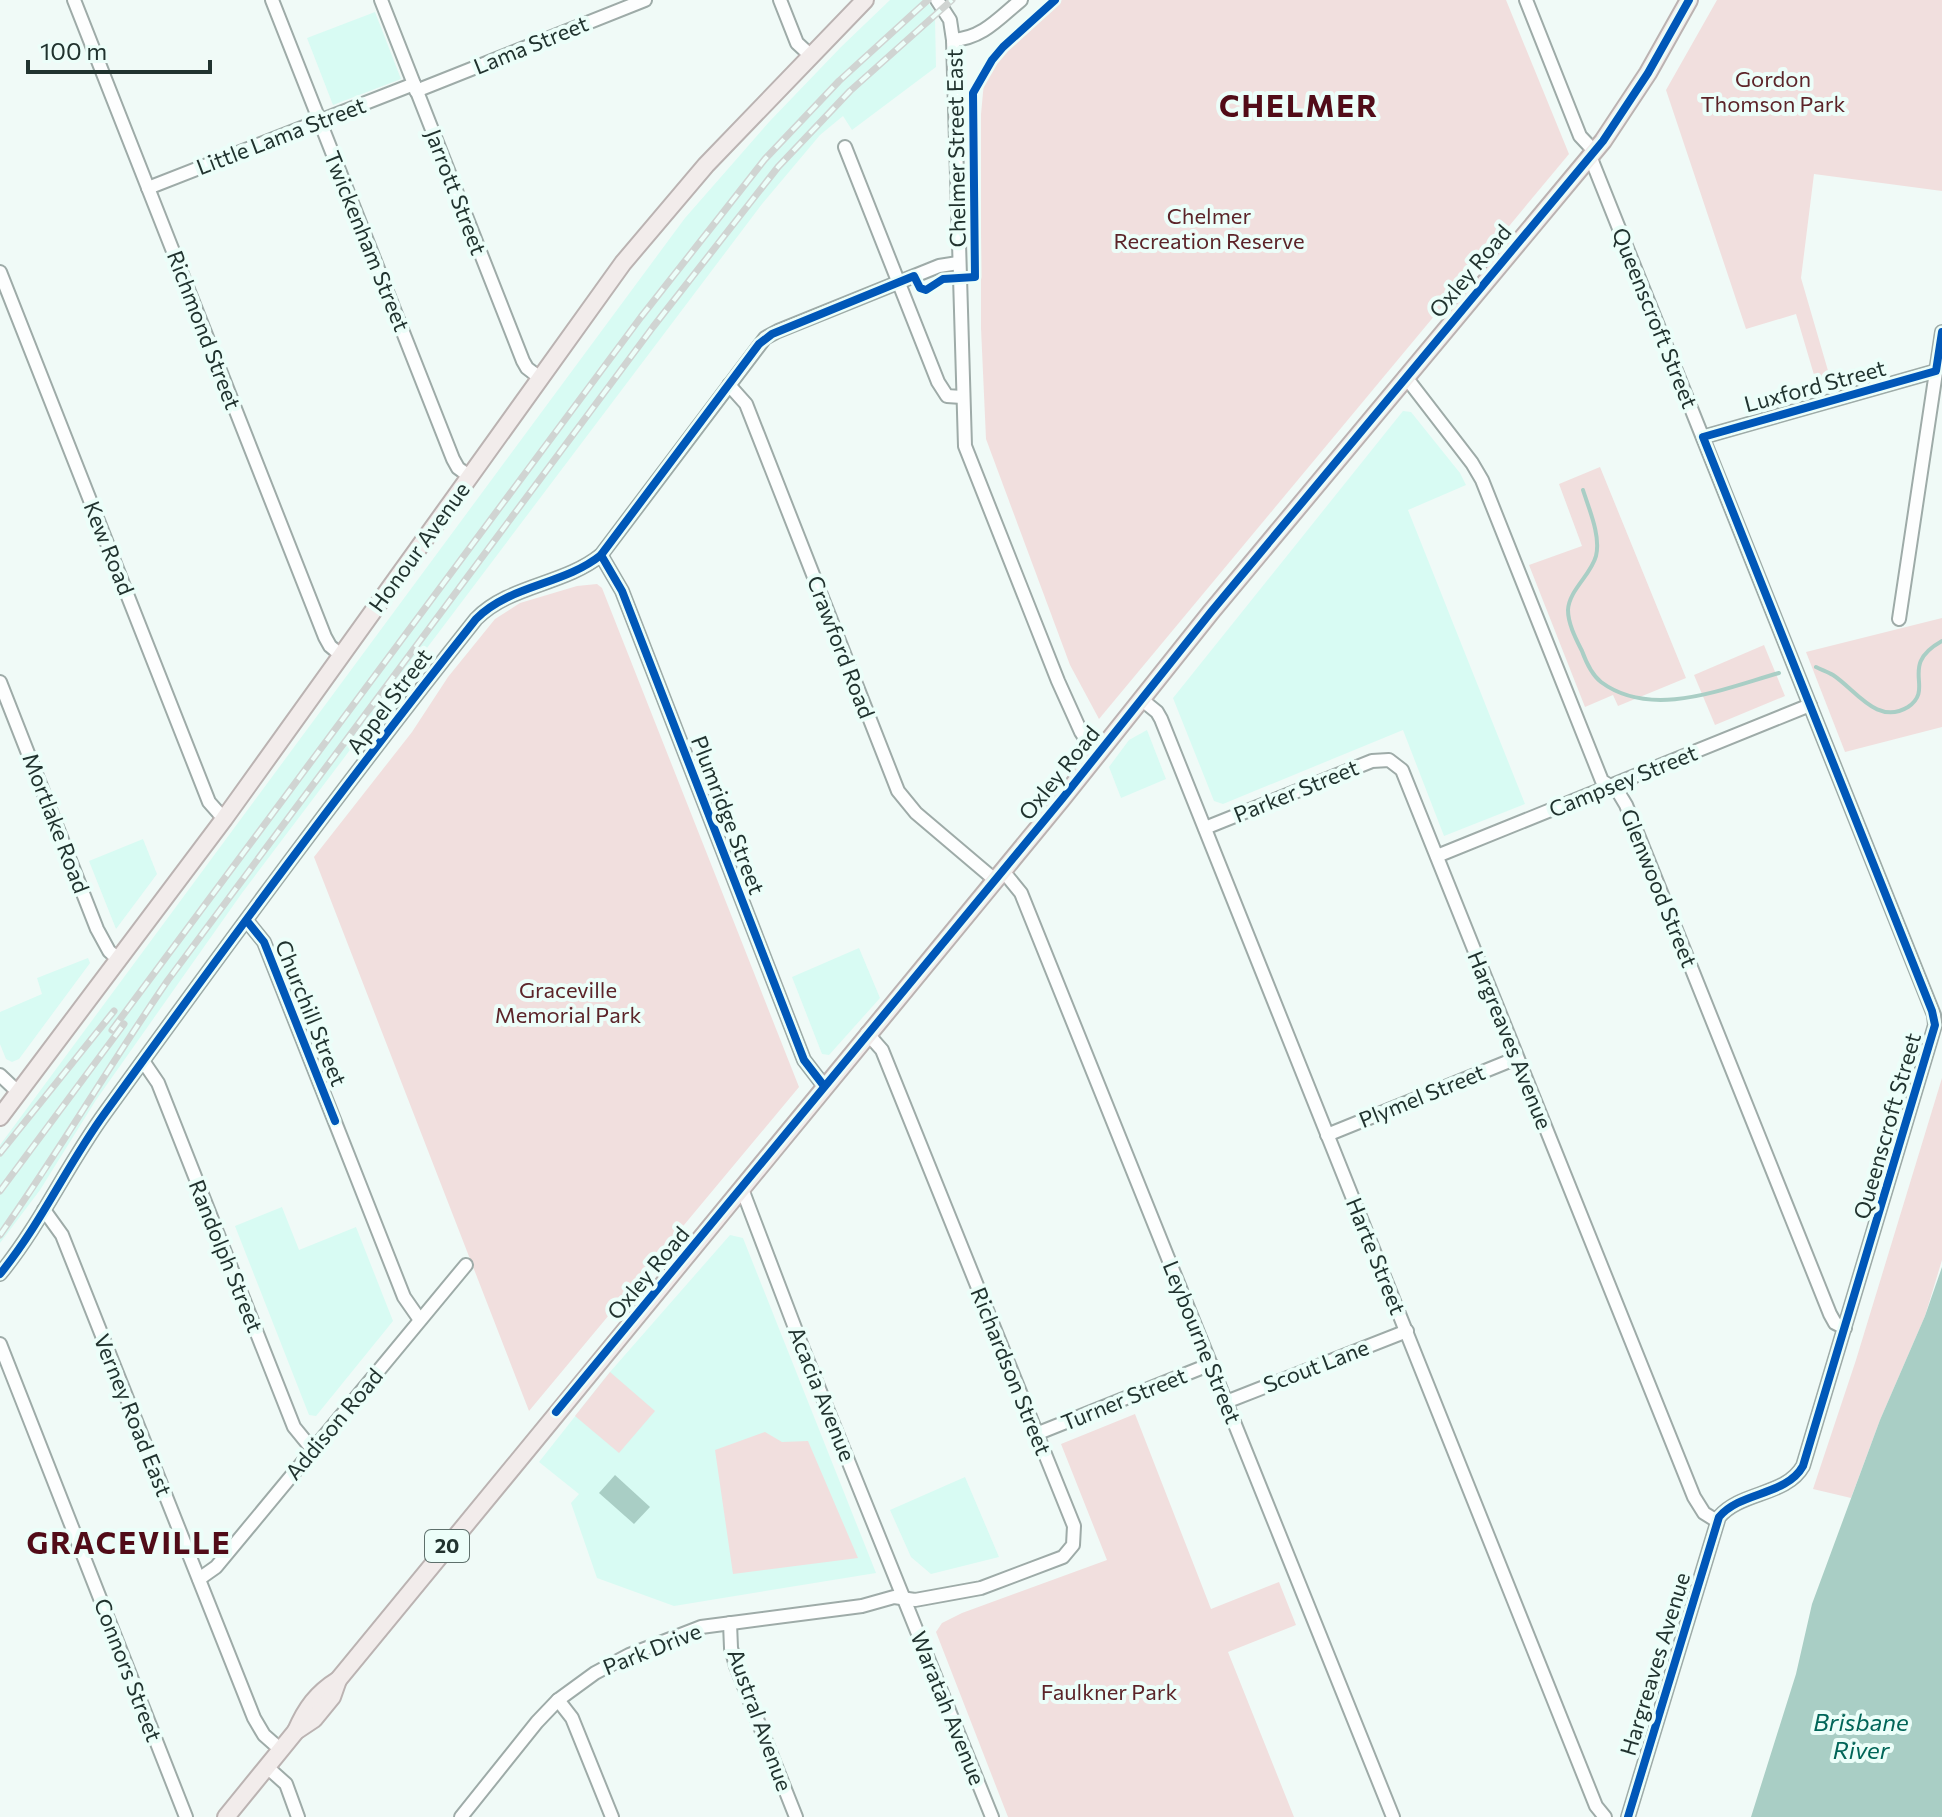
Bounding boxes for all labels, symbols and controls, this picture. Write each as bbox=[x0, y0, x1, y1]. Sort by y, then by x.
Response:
street label: Lama Street bbox=[470, 9, 592, 80]
scale bar bbox=[28, 24, 210, 74]
text: 100 m bbox=[40, 36, 107, 65]
street label: Chelmer Street East bbox=[940, 48, 971, 248]
park label: Gordon Thomson Park bbox=[1700, 65, 1846, 117]
district label: CHELMER bbox=[1219, 86, 1379, 123]
street label: Little Lama Street bbox=[192, 91, 369, 180]
street label: Jarrott Street bbox=[420, 125, 493, 259]
street label: Twickenham Street bbox=[319, 147, 416, 335]
park label: Chelmer Recreation Reserve bbox=[1113, 202, 1305, 254]
street label: Oxley Road bbox=[1423, 219, 1516, 323]
street label: Queenscroft Street bbox=[1607, 224, 1704, 412]
street label: Richmond Street bbox=[162, 247, 247, 413]
street label: Luxford Street bbox=[1741, 354, 1889, 417]
street label: Honour Avenue bbox=[362, 476, 475, 617]
street label: Kew Road bbox=[78, 497, 140, 599]
street label: Crawford Road bbox=[802, 572, 881, 722]
street label: Appel Street bbox=[340, 643, 437, 759]
street label: Oxley Road bbox=[1012, 720, 1105, 825]
street label: Plumridge Street bbox=[686, 732, 771, 898]
street label: Campsey Street bbox=[1545, 738, 1701, 823]
street label: Mortlake Road bbox=[17, 749, 96, 897]
street label: Parker Street bbox=[1229, 753, 1362, 828]
street label: Glenwood Street bbox=[1615, 805, 1704, 971]
street label: Churchill Street bbox=[270, 936, 353, 1090]
street label: Hargreaves Avenue bbox=[1462, 947, 1559, 1133]
park label: Graceville Memorial Park bbox=[495, 976, 641, 1028]
street label: Queenscroft Street bbox=[1847, 1030, 1926, 1222]
street label: Plymel Street bbox=[1355, 1058, 1489, 1133]
street label: Randolph Street bbox=[184, 1176, 269, 1336]
street label: Harte Street bbox=[1341, 1193, 1412, 1318]
street label: Oxley Road bbox=[601, 1221, 694, 1325]
street label: Leybourne Street bbox=[1158, 1256, 1247, 1427]
street label: Richardson Street bbox=[965, 1283, 1057, 1459]
street label: Acacia Avenue bbox=[783, 1323, 862, 1465]
street label: Verney Road East bbox=[89, 1330, 178, 1500]
street label: Scout Lane bbox=[1259, 1333, 1372, 1398]
street label: Turner Street bbox=[1057, 1361, 1190, 1436]
street label: Addison Road bbox=[279, 1362, 388, 1485]
district label: GRACEVILLE bbox=[26, 1523, 232, 1560]
road number: 20 bbox=[425, 1530, 469, 1562]
street label: Hargreaves Avenue bbox=[1614, 1569, 1695, 1759]
street label: Connors Street bbox=[89, 1594, 168, 1745]
street label: Park Drive bbox=[599, 1617, 705, 1680]
street label: Waratah Avenue bbox=[905, 1627, 992, 1789]
street label: Austral Avenue bbox=[722, 1645, 799, 1795]
park label: Faulkner Park bbox=[1041, 1678, 1177, 1705]
water label: Brisbane River bbox=[1813, 1707, 1909, 1764]

